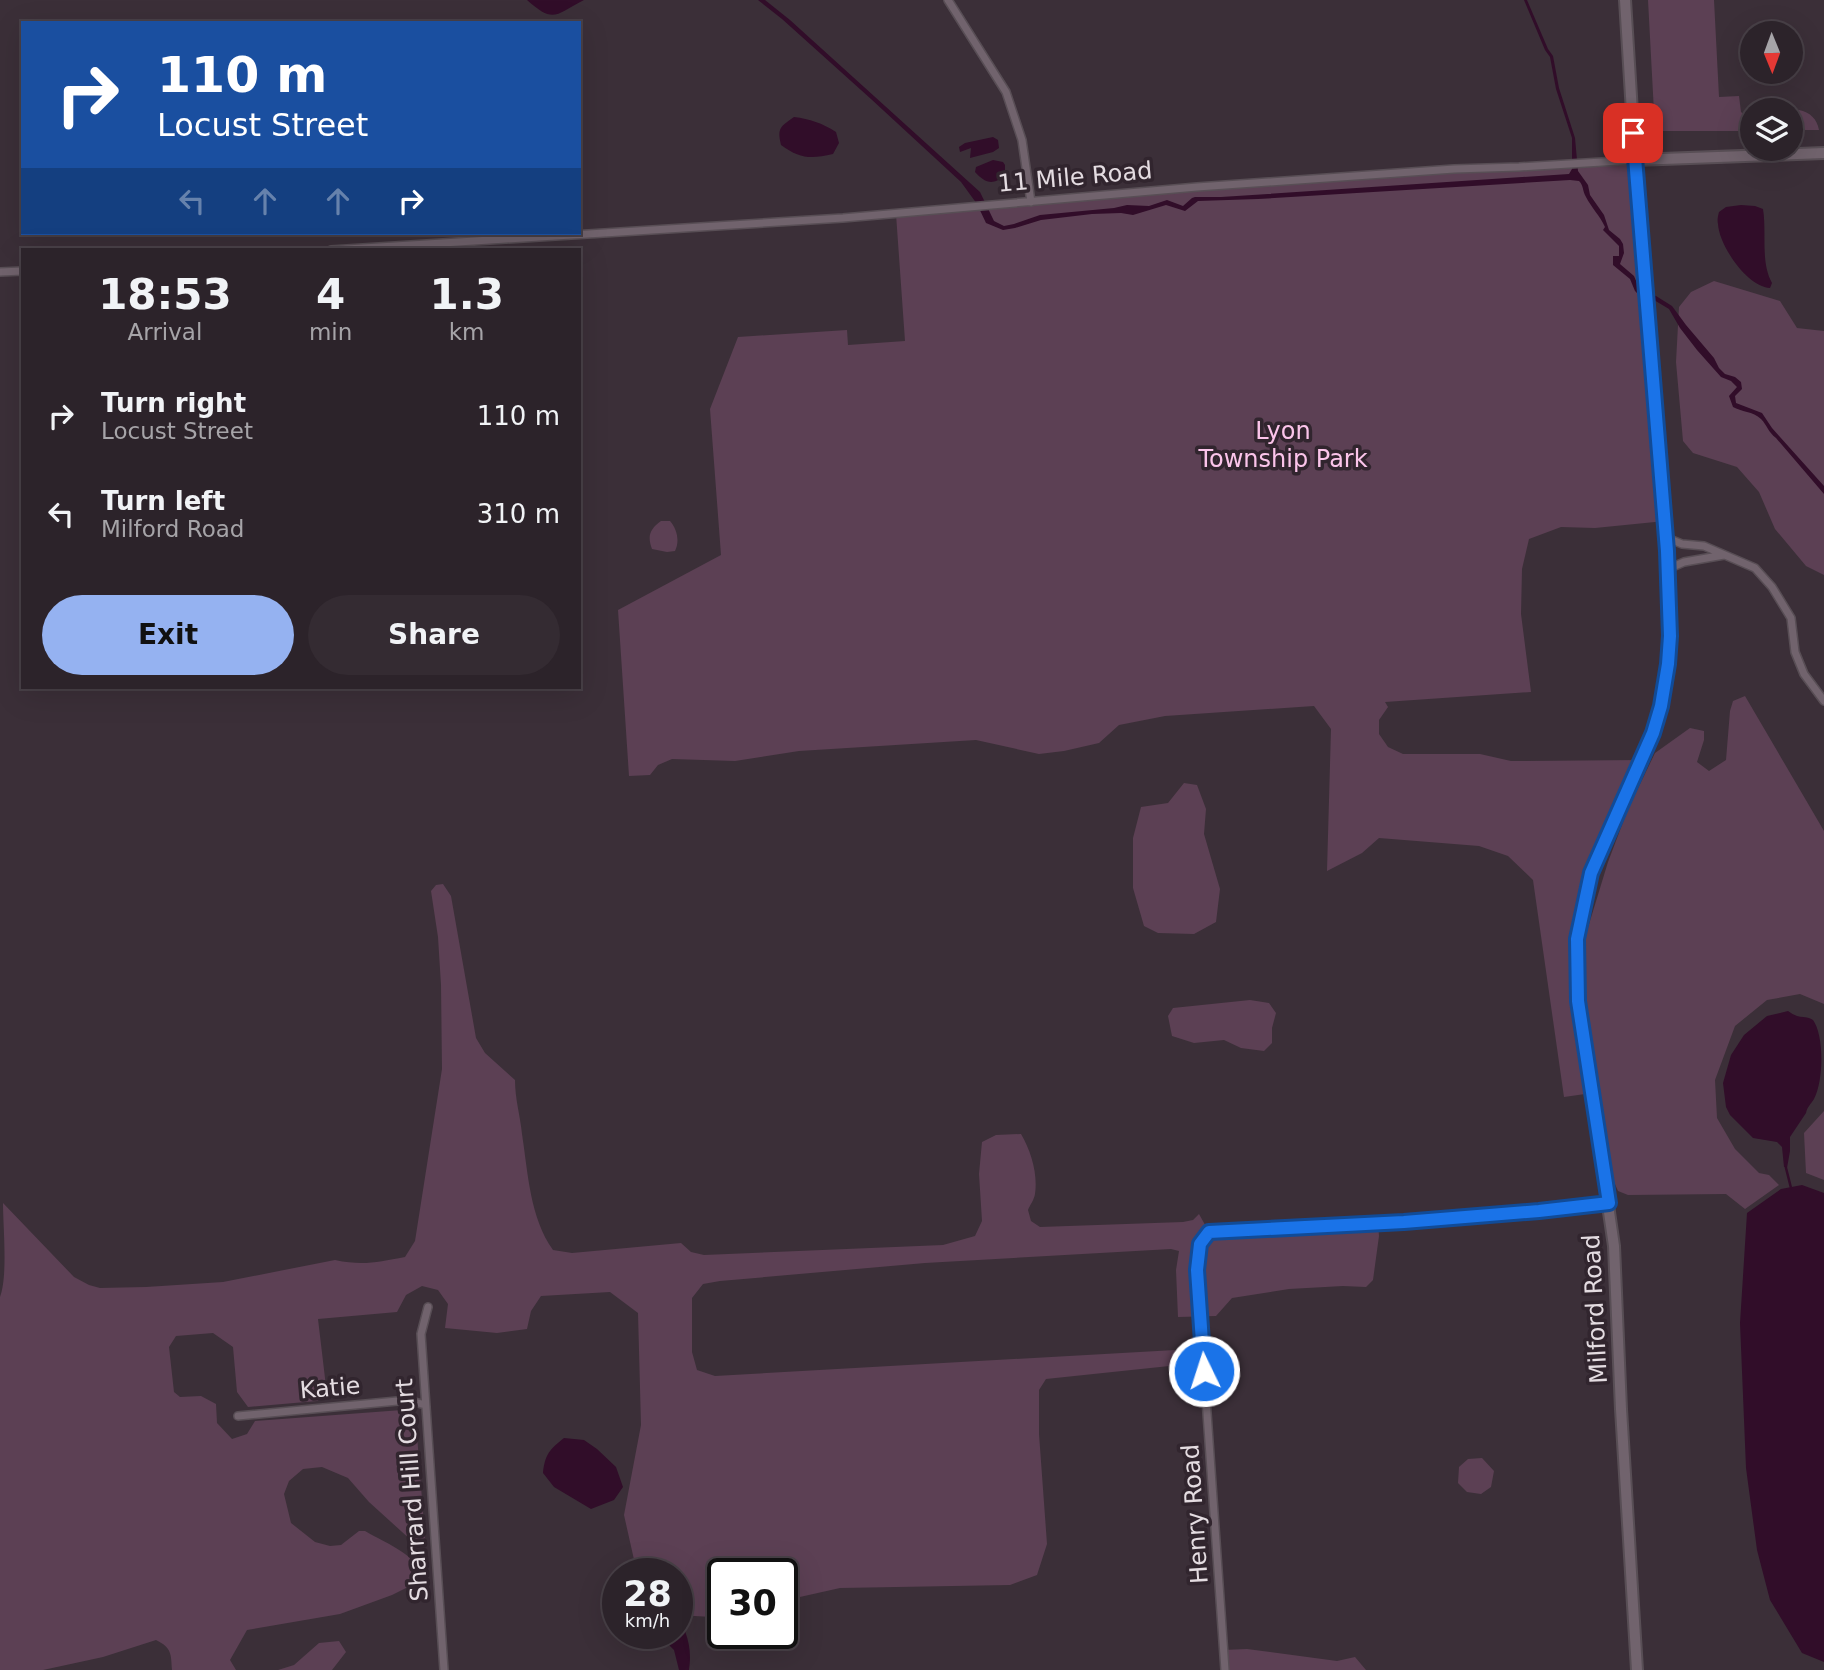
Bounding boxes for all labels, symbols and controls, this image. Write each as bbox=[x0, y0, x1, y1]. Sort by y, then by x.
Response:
north arrow bbox=[1740, 21, 1802, 84]
map controls bbox=[1740, 21, 1803, 161]
text: 110 m bbox=[157, 47, 327, 104]
icon: right bbox=[42, 49, 133, 140]
button: layers bbox=[1740, 98, 1803, 161]
pin bbox=[1603, 103, 1663, 163]
text: Locust Street bbox=[157, 106, 368, 144]
icon: arrive bbox=[1614, 114, 1652, 152]
street label: 11 Mile Road bbox=[997, 156, 1153, 198]
icon: left bbox=[173, 182, 211, 220]
icon: ahead bbox=[246, 182, 284, 220]
icon: ahead bbox=[319, 182, 357, 220]
icon: right bbox=[392, 182, 430, 220]
text: 18:53 bbox=[98, 270, 232, 319]
text: 4 bbox=[316, 270, 345, 319]
text: 1.3 bbox=[429, 270, 504, 319]
text: Arrival bbox=[128, 319, 202, 345]
text: min bbox=[309, 319, 352, 345]
text: km bbox=[449, 319, 485, 345]
text: Turn right bbox=[101, 388, 246, 418]
icon: right bbox=[42, 397, 80, 435]
text: 110 m bbox=[477, 401, 560, 431]
park label: Lyon Township Park bbox=[1197, 417, 1368, 473]
text: Locust Street bbox=[101, 418, 253, 444]
text: Turn left bbox=[101, 486, 225, 516]
icon: left bbox=[42, 495, 80, 533]
text: 310 m bbox=[477, 499, 560, 529]
text: Milford Road bbox=[101, 516, 244, 542]
button: Exit bbox=[42, 595, 294, 675]
button: Share bbox=[308, 595, 560, 675]
street label: Milford Road bbox=[1577, 1234, 1613, 1384]
position arrow bbox=[1167, 1334, 1241, 1408]
street label: Katie bbox=[298, 1371, 362, 1405]
street label: Sharrard Hill Court bbox=[390, 1378, 434, 1602]
street label: Henry Road bbox=[1176, 1443, 1214, 1585]
speed limit sign: 30 bbox=[707, 1558, 798, 1649]
text: 28 bbox=[623, 1574, 672, 1614]
text: km/h bbox=[625, 1610, 670, 1631]

